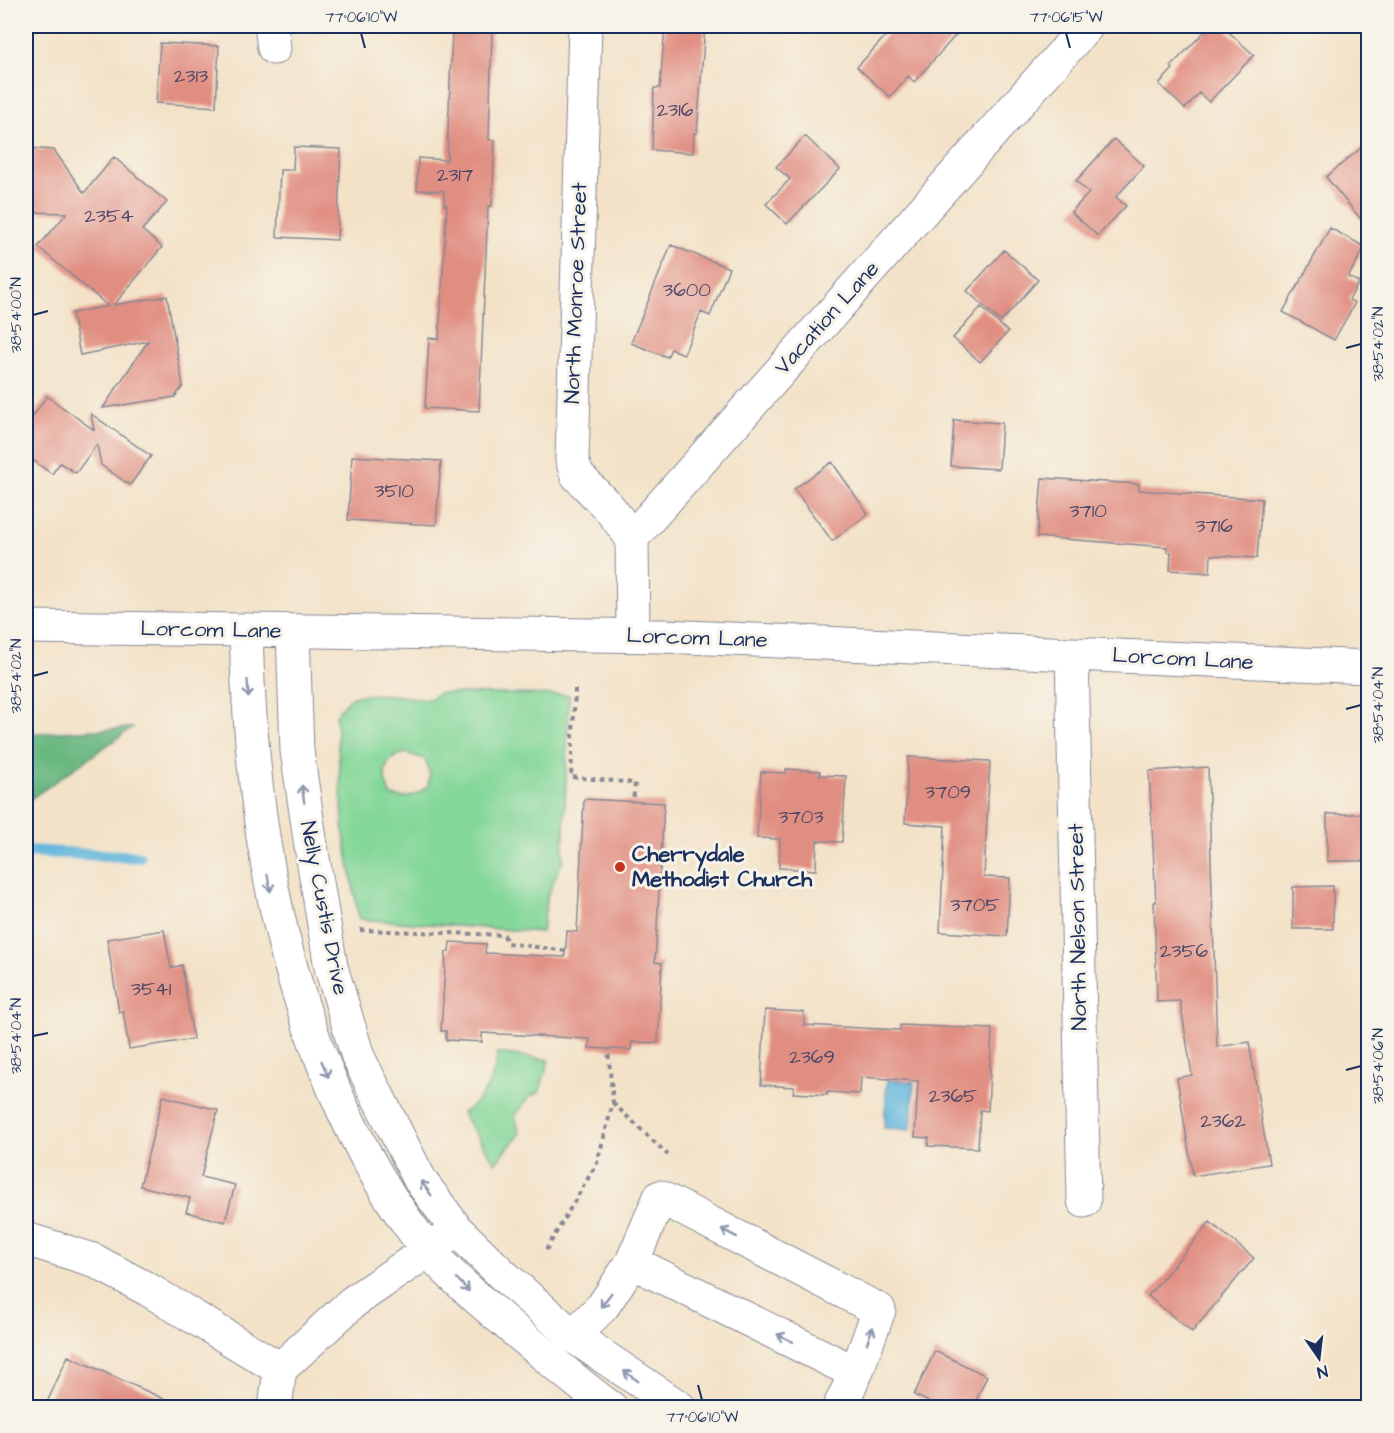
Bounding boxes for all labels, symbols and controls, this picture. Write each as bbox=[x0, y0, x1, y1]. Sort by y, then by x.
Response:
text: 77°06'10"W bbox=[325, 7, 397, 28]
text: 77°06'15"W bbox=[1029, 7, 1103, 28]
house number: 2313 bbox=[174, 62, 208, 90]
house number: 2316 bbox=[657, 96, 694, 124]
house number: 2317 bbox=[437, 161, 473, 189]
street label: North Monroe Street bbox=[557, 182, 595, 404]
house number: 2354 bbox=[84, 202, 134, 230]
street label: Vacation Lane bbox=[767, 254, 887, 382]
house number: 3600 bbox=[663, 276, 711, 304]
text: 38°54'00"N bbox=[6, 277, 27, 353]
text: 38°54'02"N bbox=[1368, 307, 1389, 381]
house number: 3510 bbox=[374, 477, 414, 505]
house number: 3710 bbox=[1069, 497, 1107, 525]
house number: 3716 bbox=[1195, 512, 1233, 540]
street label: Lorcom Lane bbox=[140, 613, 282, 647]
street label: Lorcom Lane bbox=[626, 620, 768, 656]
text: 38°54'02"N bbox=[6, 639, 27, 713]
street label: Lorcom Lane bbox=[1112, 640, 1254, 678]
text: 38°54'04"N bbox=[1368, 667, 1389, 743]
one-way arrow bbox=[242, 678, 253, 698]
house number: 3709 bbox=[925, 778, 971, 806]
one-way arrow bbox=[297, 784, 308, 804]
house number: 3703 bbox=[778, 803, 824, 831]
street label: Nelly Custis Drive bbox=[291, 818, 356, 998]
street label: North Nelson Street bbox=[1061, 823, 1095, 1031]
place label: Cherrydale Methodist Church bbox=[632, 839, 813, 895]
marker: Cherrydale Methodist Church bbox=[613, 860, 627, 874]
one-way arrow bbox=[264, 872, 275, 892]
house number: 3705 bbox=[950, 891, 1000, 919]
house number: 2356 bbox=[1160, 937, 1209, 965]
house number: 3541 bbox=[131, 975, 172, 1003]
text: 38°54'04"N bbox=[6, 998, 27, 1074]
text: 38°54'06"N bbox=[1368, 1028, 1389, 1104]
house number: 2369 bbox=[789, 1043, 835, 1071]
one-way arrow bbox=[320, 1059, 331, 1078]
house number: 2365 bbox=[929, 1082, 977, 1110]
house number: 2362 bbox=[1200, 1107, 1246, 1135]
one-way arrow bbox=[420, 1181, 433, 1197]
one-way arrow bbox=[721, 1227, 738, 1239]
one-way arrow bbox=[455, 1277, 470, 1292]
one-way arrow bbox=[600, 1292, 612, 1308]
one-way arrow bbox=[866, 1326, 877, 1345]
north arrow bbox=[1289, 1328, 1349, 1388]
one-way arrow bbox=[776, 1331, 794, 1343]
text: N bbox=[1315, 1360, 1330, 1383]
one-way arrow bbox=[623, 1370, 639, 1382]
text: 77°06'10"W bbox=[666, 1407, 738, 1428]

